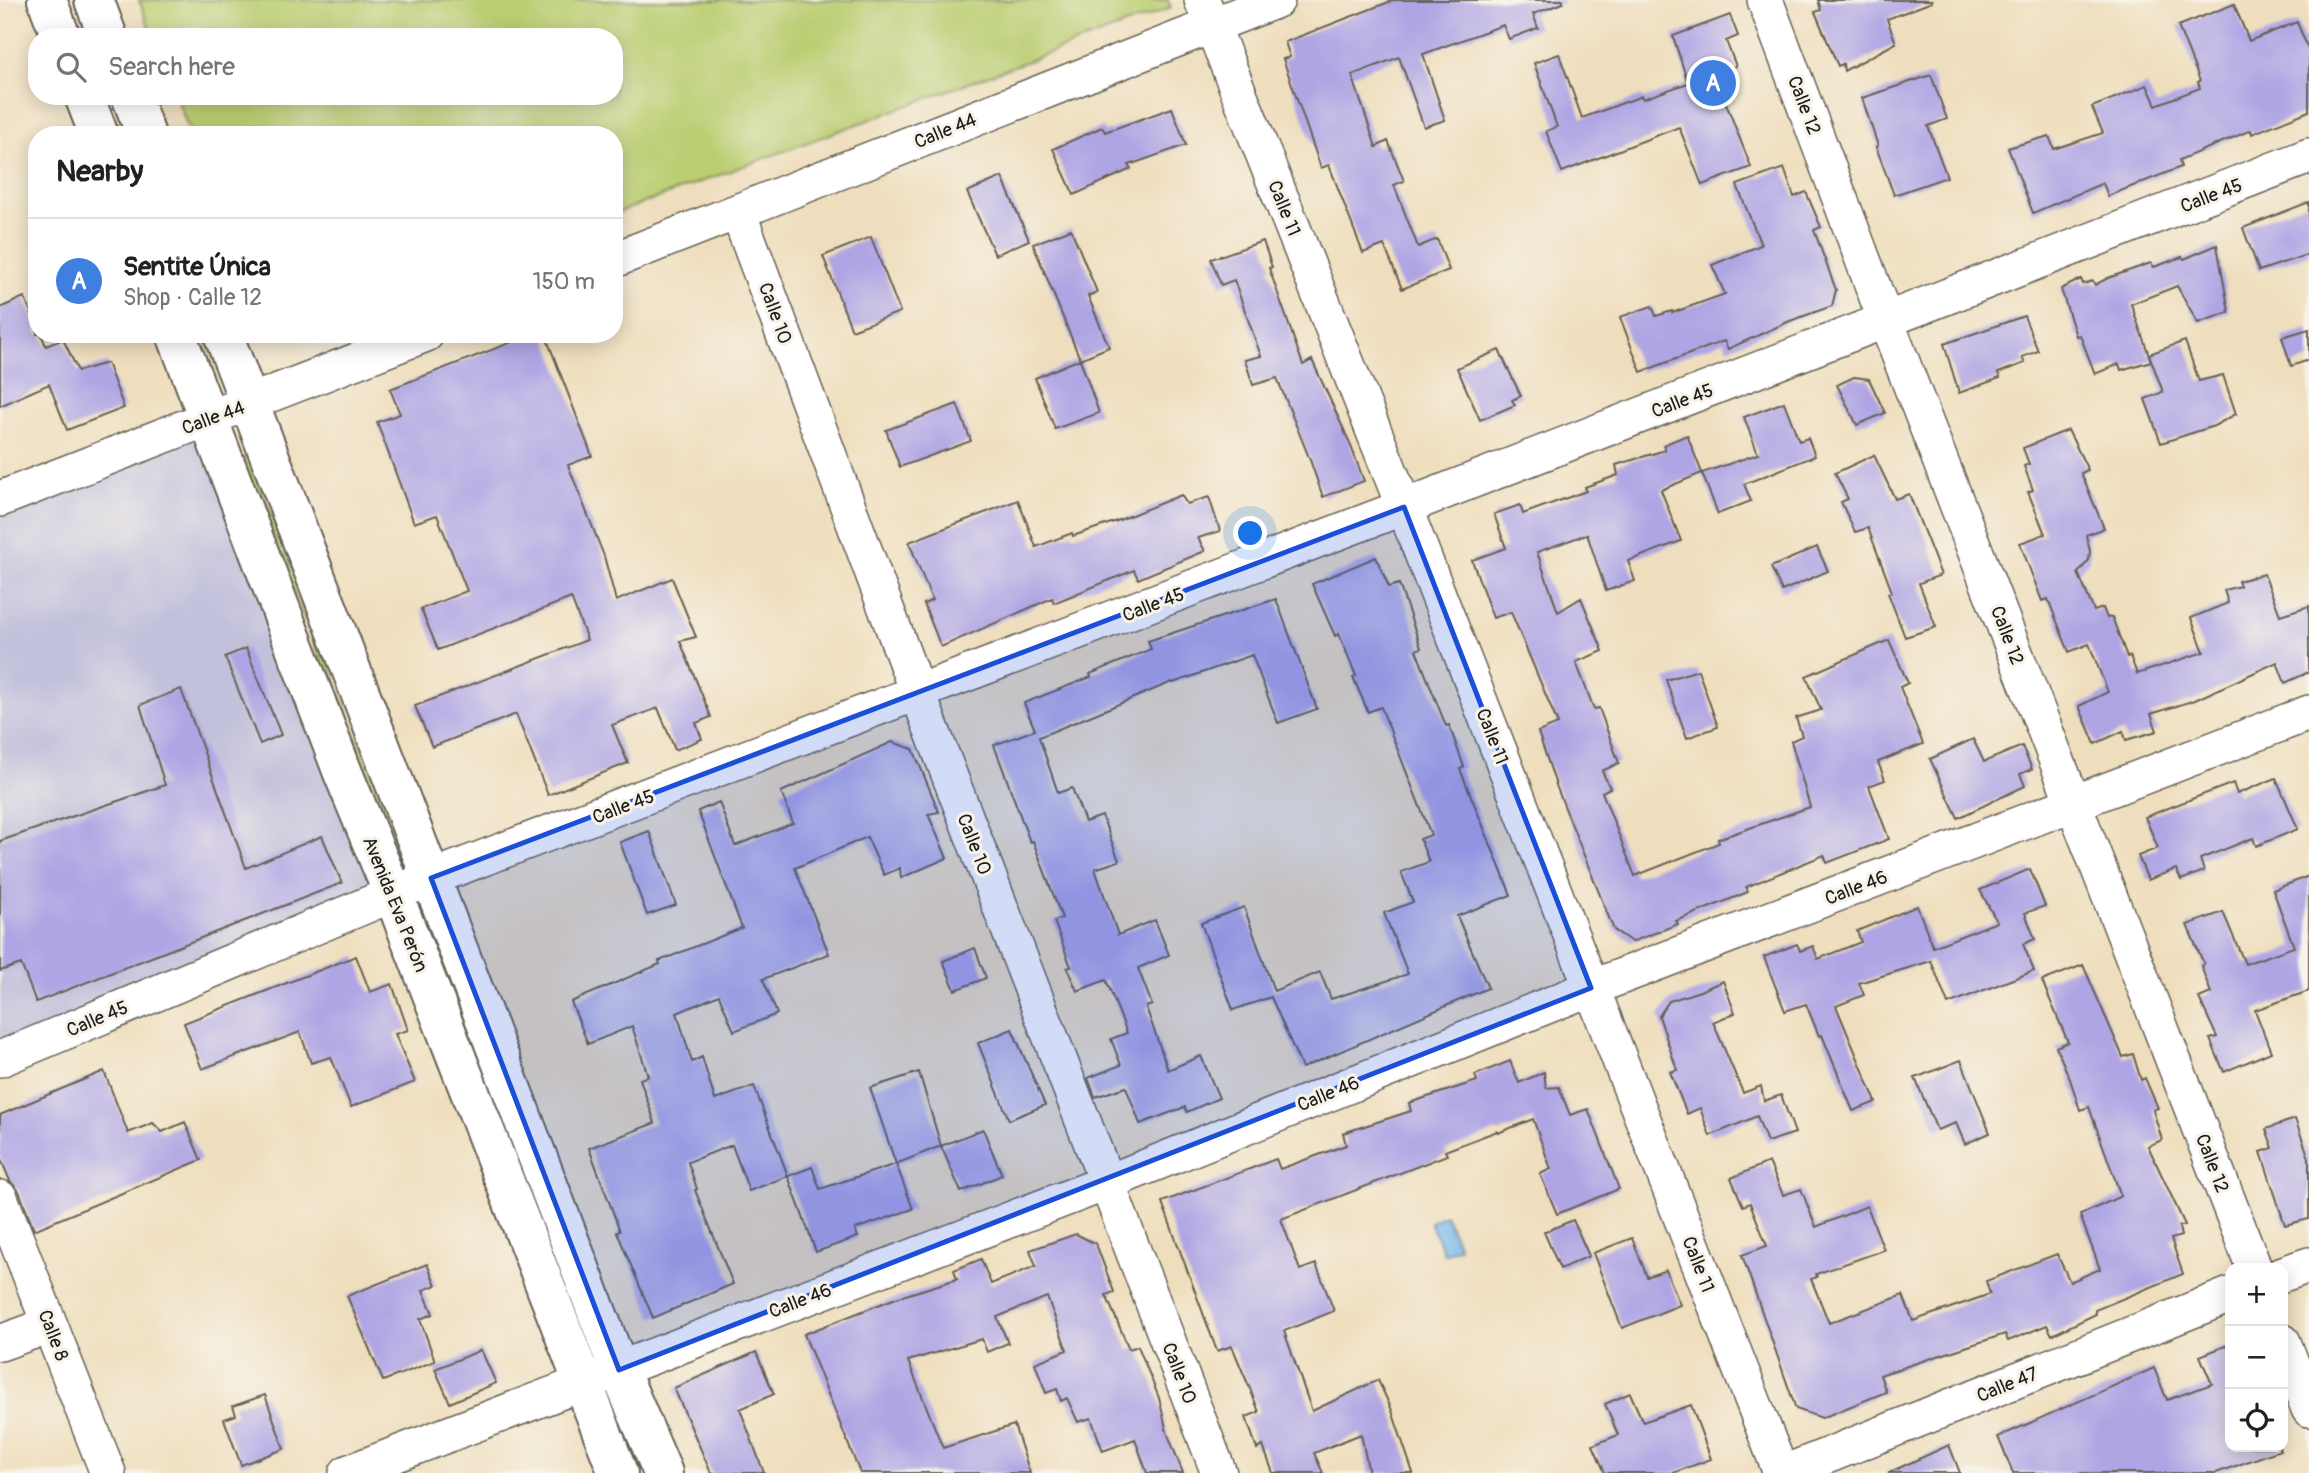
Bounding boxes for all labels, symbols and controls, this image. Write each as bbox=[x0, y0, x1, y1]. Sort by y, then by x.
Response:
search box bbox=[28, 28, 623, 105]
icon: search bbox=[52, 48, 90, 86]
text: Search here bbox=[108, 51, 235, 83]
pin: A bbox=[1690, 57, 1736, 109]
street label: Calle 12 bbox=[1782, 73, 1826, 138]
street label: Calle 44 bbox=[911, 108, 980, 154]
text: Nearby bbox=[56, 153, 143, 190]
street label: Calle 45 bbox=[2177, 173, 2246, 219]
street label: Calle 11 bbox=[1262, 177, 1306, 240]
text: Sentite Única bbox=[123, 251, 271, 283]
text: A bbox=[72, 267, 86, 296]
text: 150 m bbox=[532, 267, 595, 296]
street label: Calle 10 bbox=[753, 279, 797, 347]
text: Shop · Calle 12 bbox=[123, 283, 262, 312]
street label: Calle 45 bbox=[1648, 378, 1717, 424]
street label: Calle 44 bbox=[179, 396, 248, 440]
your location bbox=[1233, 516, 1267, 550]
street label: Calle 45 bbox=[1119, 582, 1188, 628]
street label: Calle 12 bbox=[1985, 603, 2029, 668]
street label: Calle 11 bbox=[1470, 705, 1514, 768]
street label: Calle 45 bbox=[589, 784, 658, 830]
street label: Calle 10 bbox=[951, 810, 997, 878]
street label: Avenida Eva Perón bbox=[357, 833, 433, 976]
street label: Calle 46 bbox=[1822, 865, 1891, 911]
street label: Calle 45 bbox=[63, 995, 132, 1043]
street label: Calle 46 bbox=[1294, 1071, 1363, 1117]
street label: Calle 12 bbox=[2190, 1131, 2234, 1196]
street label: Calle 11 bbox=[1676, 1233, 1720, 1296]
map controls bbox=[2225, 1263, 2288, 1452]
button: + bbox=[2225, 1263, 2288, 1326]
street label: Calle 46 bbox=[766, 1278, 835, 1324]
street label: Calle 8 bbox=[32, 1306, 74, 1364]
button: − bbox=[2225, 1326, 2288, 1389]
street label: Calle 10 bbox=[1156, 1339, 1202, 1407]
street label: Calle 47 bbox=[1973, 1362, 2042, 1408]
button: locate bbox=[2225, 1389, 2288, 1452]

